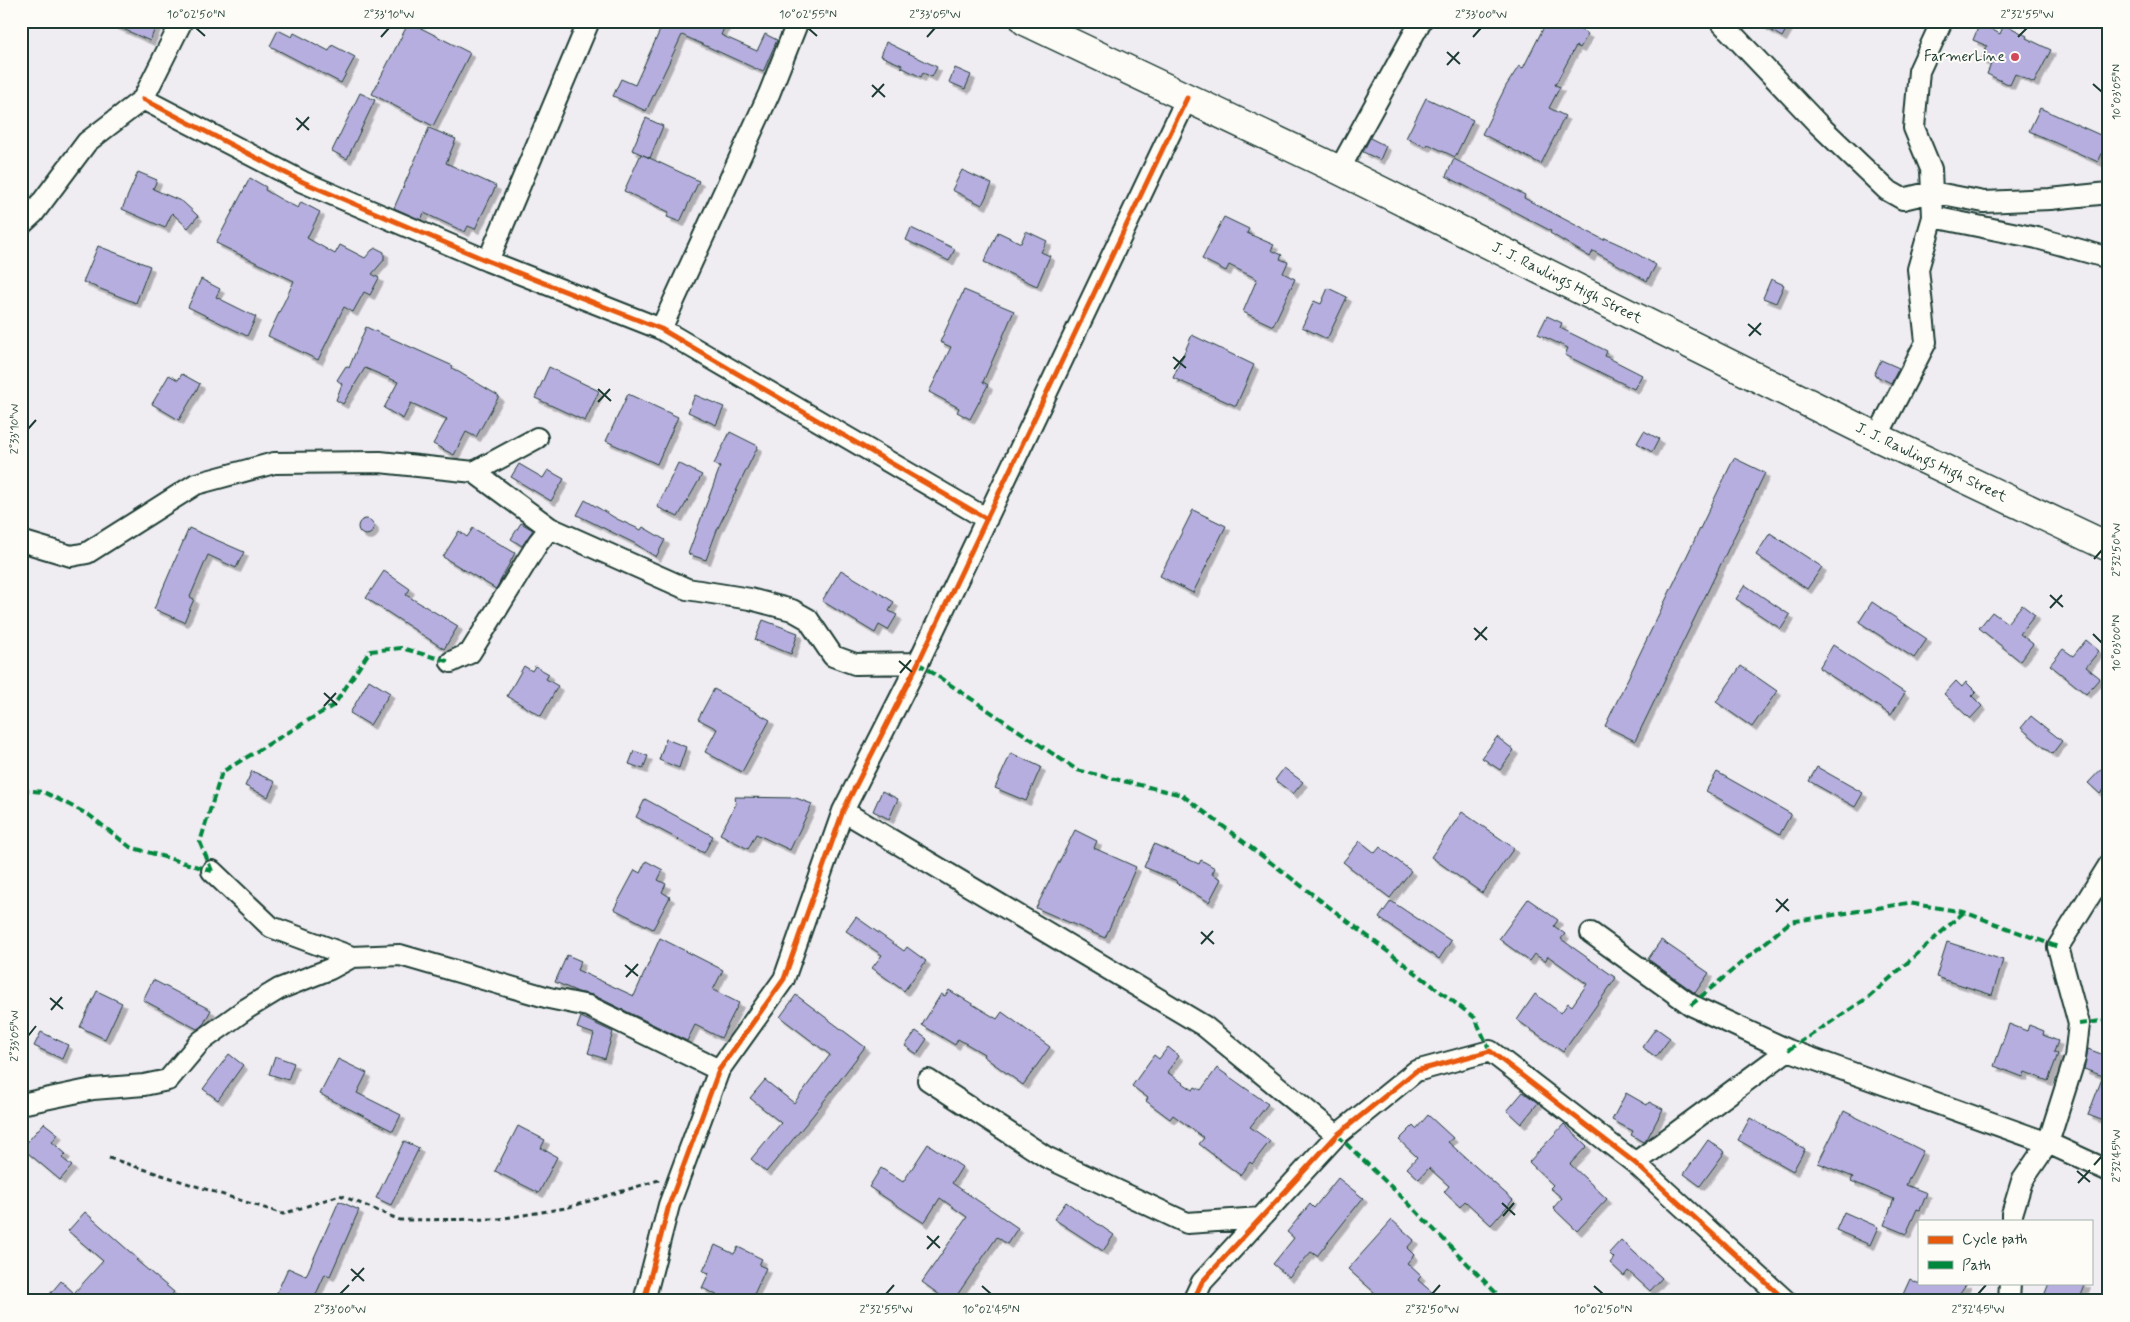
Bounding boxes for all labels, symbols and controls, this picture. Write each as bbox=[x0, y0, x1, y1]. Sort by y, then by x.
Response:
text: 10°02'50"N bbox=[167, 7, 225, 23]
text: 2°33'10"W bbox=[364, 7, 414, 23]
text: 10°02'55"N bbox=[779, 7, 837, 23]
text: 2°33'05"W bbox=[909, 7, 961, 23]
text: 2°33'00"W bbox=[1455, 7, 1507, 23]
text: 2°32'55"W bbox=[2000, 7, 2054, 23]
place label: FarmerLine bbox=[1924, 47, 2005, 67]
marker: FarmerLine bbox=[2009, 51, 2021, 63]
text: 10°03'05"N bbox=[2109, 64, 2125, 120]
street label: J. J. Rawlings High Street bbox=[1488, 237, 1646, 329]
text: 2°33'10"W bbox=[7, 404, 23, 454]
street label: J. J. Rawlings High Street bbox=[1852, 418, 2010, 507]
text: 2°32'50"W bbox=[2109, 523, 2125, 577]
text: 10°03'00"N bbox=[2109, 615, 2125, 671]
text: 2°33'05"W bbox=[7, 1010, 23, 1062]
text: 2°32'45"W bbox=[2109, 1129, 2125, 1182]
legend bbox=[1918, 1220, 2092, 1284]
text: Cycle path bbox=[1962, 1230, 2027, 1250]
text: Path bbox=[1962, 1256, 1991, 1276]
text: 2°33'00"W bbox=[314, 1302, 366, 1318]
text: 2°32'55"W bbox=[859, 1302, 913, 1318]
text: 10°02'45"N bbox=[962, 1302, 1020, 1318]
text: 2°32'50"W bbox=[1405, 1302, 1459, 1318]
text: 10°02'50"N bbox=[1574, 1302, 1632, 1318]
text: 2°32'45"W bbox=[1952, 1302, 2005, 1318]

